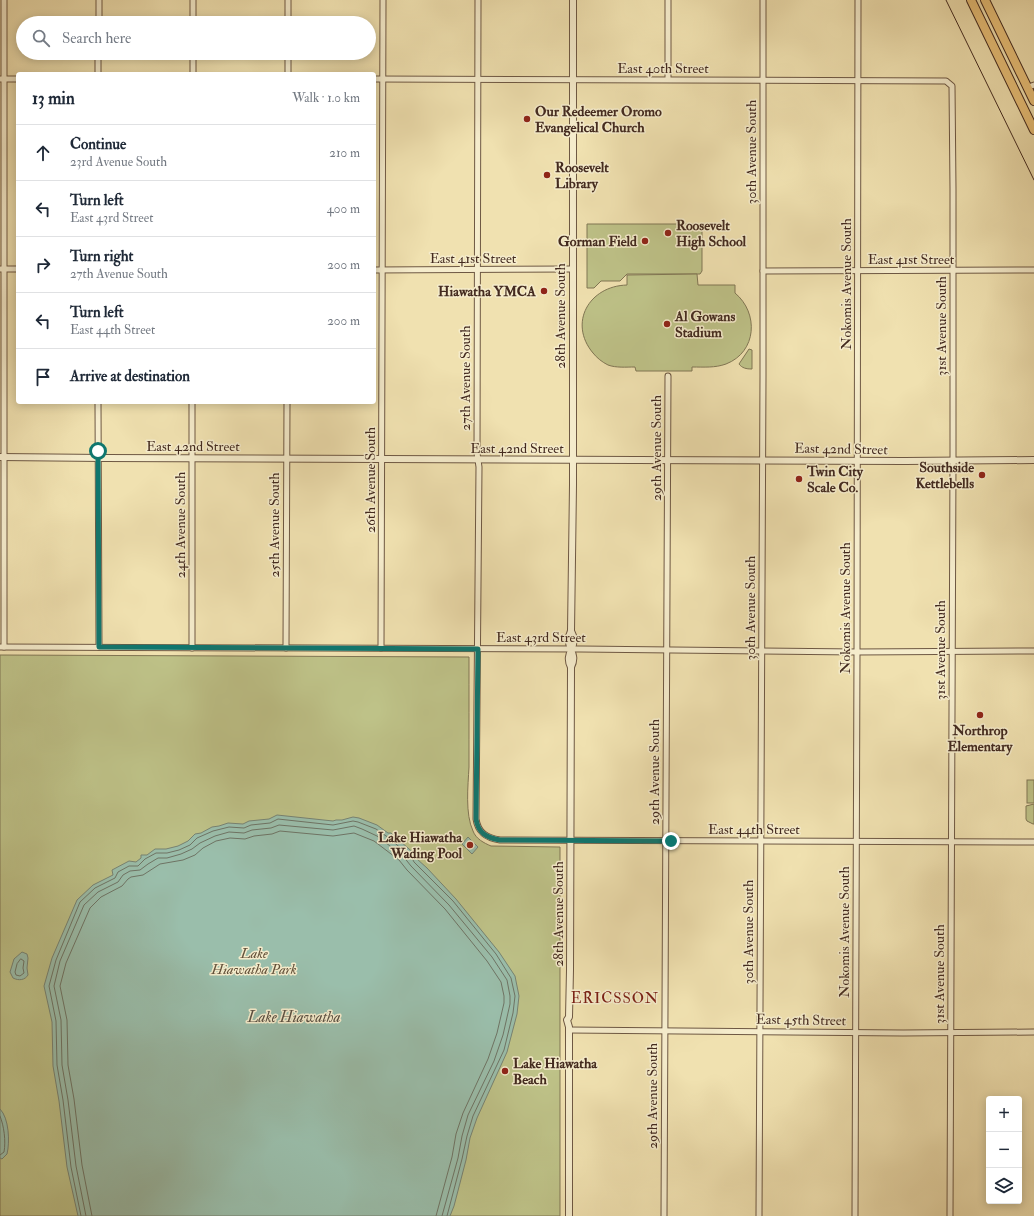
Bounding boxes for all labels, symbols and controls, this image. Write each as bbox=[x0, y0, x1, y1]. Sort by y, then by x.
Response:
search box bbox=[16, 16, 376, 60]
icon: search bbox=[30, 27, 52, 49]
text: Search here bbox=[62, 29, 131, 48]
street label: East 40th Street bbox=[617, 60, 709, 77]
text: 13 min bbox=[32, 88, 75, 109]
text: Walk · 1.0 km bbox=[292, 90, 360, 106]
street label: 30th Avenue South bbox=[743, 99, 760, 204]
place label: Our Redeemer Oromo Evangelical Church bbox=[535, 103, 662, 137]
marker: Our Redeemer Oromo Evangelical Church bbox=[522, 114, 532, 124]
text: Continue bbox=[70, 135, 126, 154]
icon: ahead bbox=[32, 142, 54, 164]
text: 210 m bbox=[329, 145, 360, 161]
text: 23rd Avenue South bbox=[70, 154, 167, 170]
place label: Roosevelt Library bbox=[555, 159, 609, 193]
marker: Roosevelt Library bbox=[542, 170, 552, 180]
text: Turn left bbox=[70, 191, 124, 210]
icon: left bbox=[32, 198, 54, 220]
text: 400 m bbox=[327, 201, 360, 217]
text: East 43rd Street bbox=[70, 210, 153, 226]
place label: Roosevelt High School bbox=[676, 217, 747, 251]
street label: Nokomis Avenue South bbox=[838, 218, 855, 350]
marker: Roosevelt High School bbox=[663, 228, 673, 238]
place label: Gorman Field bbox=[558, 233, 637, 250]
marker: Gorman Field bbox=[640, 236, 650, 246]
text: Turn right bbox=[70, 247, 133, 266]
street label: East 41st Street bbox=[430, 250, 517, 267]
street label: East 41st Street bbox=[868, 251, 955, 268]
icon: right bbox=[32, 254, 54, 276]
text: 200 m bbox=[327, 257, 360, 273]
street label: 28th Avenue South bbox=[552, 263, 569, 369]
text: 27th Avenue South bbox=[70, 266, 168, 282]
street label: 31st Avenue South bbox=[933, 275, 950, 376]
place label: Hiawatha YMCA bbox=[438, 283, 536, 300]
marker: Hiawatha YMCA bbox=[539, 286, 549, 296]
text: Turn left bbox=[70, 303, 124, 322]
place label: Al Gowans Stadium bbox=[674, 308, 735, 341]
icon: left bbox=[32, 310, 54, 332]
text: 200 m bbox=[327, 313, 360, 329]
marker: Al Gowans Stadium bbox=[662, 319, 672, 329]
text: East 44th Street bbox=[70, 322, 155, 338]
street label: 27th Avenue South bbox=[457, 325, 474, 431]
icon: arrive bbox=[32, 366, 54, 388]
text: Arrive at destination bbox=[70, 367, 190, 386]
street label: 29th Avenue South bbox=[648, 394, 665, 501]
street label: 26th Avenue South bbox=[362, 426, 379, 533]
street label: East 42nd Street bbox=[146, 438, 240, 455]
street label: East 42nd Street bbox=[470, 440, 564, 457]
street label: East 42nd Street bbox=[794, 440, 888, 458]
route start bbox=[89, 442, 107, 460]
place label: Southside Kettlebells bbox=[915, 459, 974, 492]
place label: Twin City Scale Co. bbox=[806, 463, 864, 496]
marker: Southside Kettlebells bbox=[977, 470, 987, 480]
street label: 24th Avenue South bbox=[172, 471, 189, 578]
street label: 25th Avenue South bbox=[266, 472, 283, 578]
marker: Twin City Scale Co. bbox=[794, 474, 804, 484]
street label: Nokomis Avenue South bbox=[837, 542, 854, 674]
street label: 30th Avenue South bbox=[742, 555, 759, 660]
street label: 31st Avenue South bbox=[932, 599, 949, 700]
street label: East 43rd Street bbox=[496, 629, 586, 646]
marker: Northrop Elementary bbox=[975, 710, 985, 720]
street label: 29th Avenue South bbox=[646, 718, 663, 825]
place label: Northrop Elementary bbox=[948, 722, 1013, 756]
street label: East 44th Street bbox=[708, 821, 800, 838]
place label: Lake Hiawatha Wading Pool bbox=[378, 829, 463, 863]
route end bbox=[662, 832, 680, 850]
marker: Lake Hiawatha Wading Pool bbox=[465, 840, 475, 850]
street label: 28th Avenue South bbox=[550, 861, 567, 967]
street label: Nokomis Avenue South bbox=[836, 866, 853, 998]
street label: 30th Avenue South bbox=[740, 879, 757, 984]
street label: 31st Avenue South bbox=[931, 923, 948, 1024]
park label: Lake Hiawatha Park bbox=[210, 945, 297, 978]
district label: ERICSSON bbox=[571, 989, 659, 1008]
water label: Lake Hiawatha bbox=[247, 1008, 341, 1027]
street label: East 45th Street bbox=[756, 1011, 847, 1029]
street label: 29th Avenue South bbox=[644, 1042, 661, 1149]
place label: Lake Hiawatha Beach bbox=[513, 1055, 598, 1088]
marker: Lake Hiawatha Beach bbox=[500, 1066, 510, 1076]
map controls bbox=[986, 1096, 1022, 1204]
button: + bbox=[986, 1096, 1022, 1132]
button: − bbox=[986, 1132, 1022, 1168]
button: layers bbox=[986, 1168, 1022, 1204]

